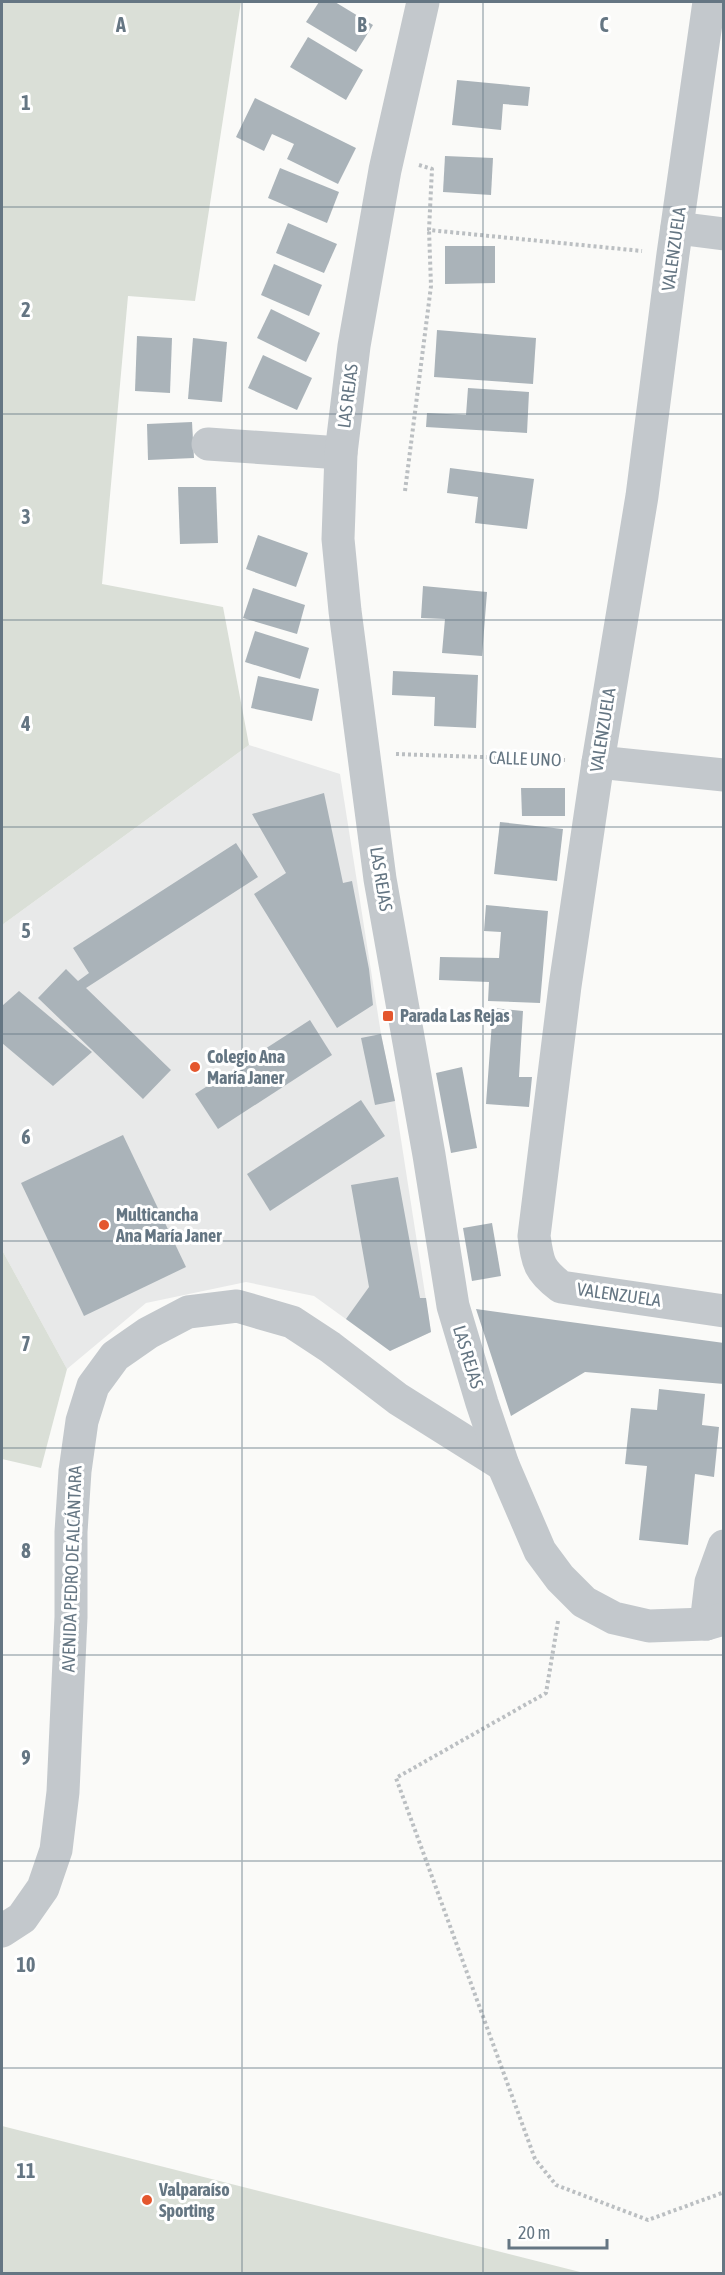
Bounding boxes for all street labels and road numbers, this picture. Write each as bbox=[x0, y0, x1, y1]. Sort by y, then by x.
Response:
street label: VALENZUELA bbox=[657, 205, 690, 292]
street label: LAS REJAS bbox=[333, 362, 362, 429]
street label: VALENZUELA bbox=[586, 686, 620, 773]
street label: CALLE UNO bbox=[488, 747, 562, 770]
street label: LAS REJAS bbox=[366, 845, 397, 913]
street label: VALENZUELA bbox=[576, 1278, 663, 1311]
street label: LAS REJAS bbox=[449, 1323, 488, 1391]
street label: AVENIDA PEDRO DE ALCÁNTARA bbox=[57, 1465, 86, 1673]

